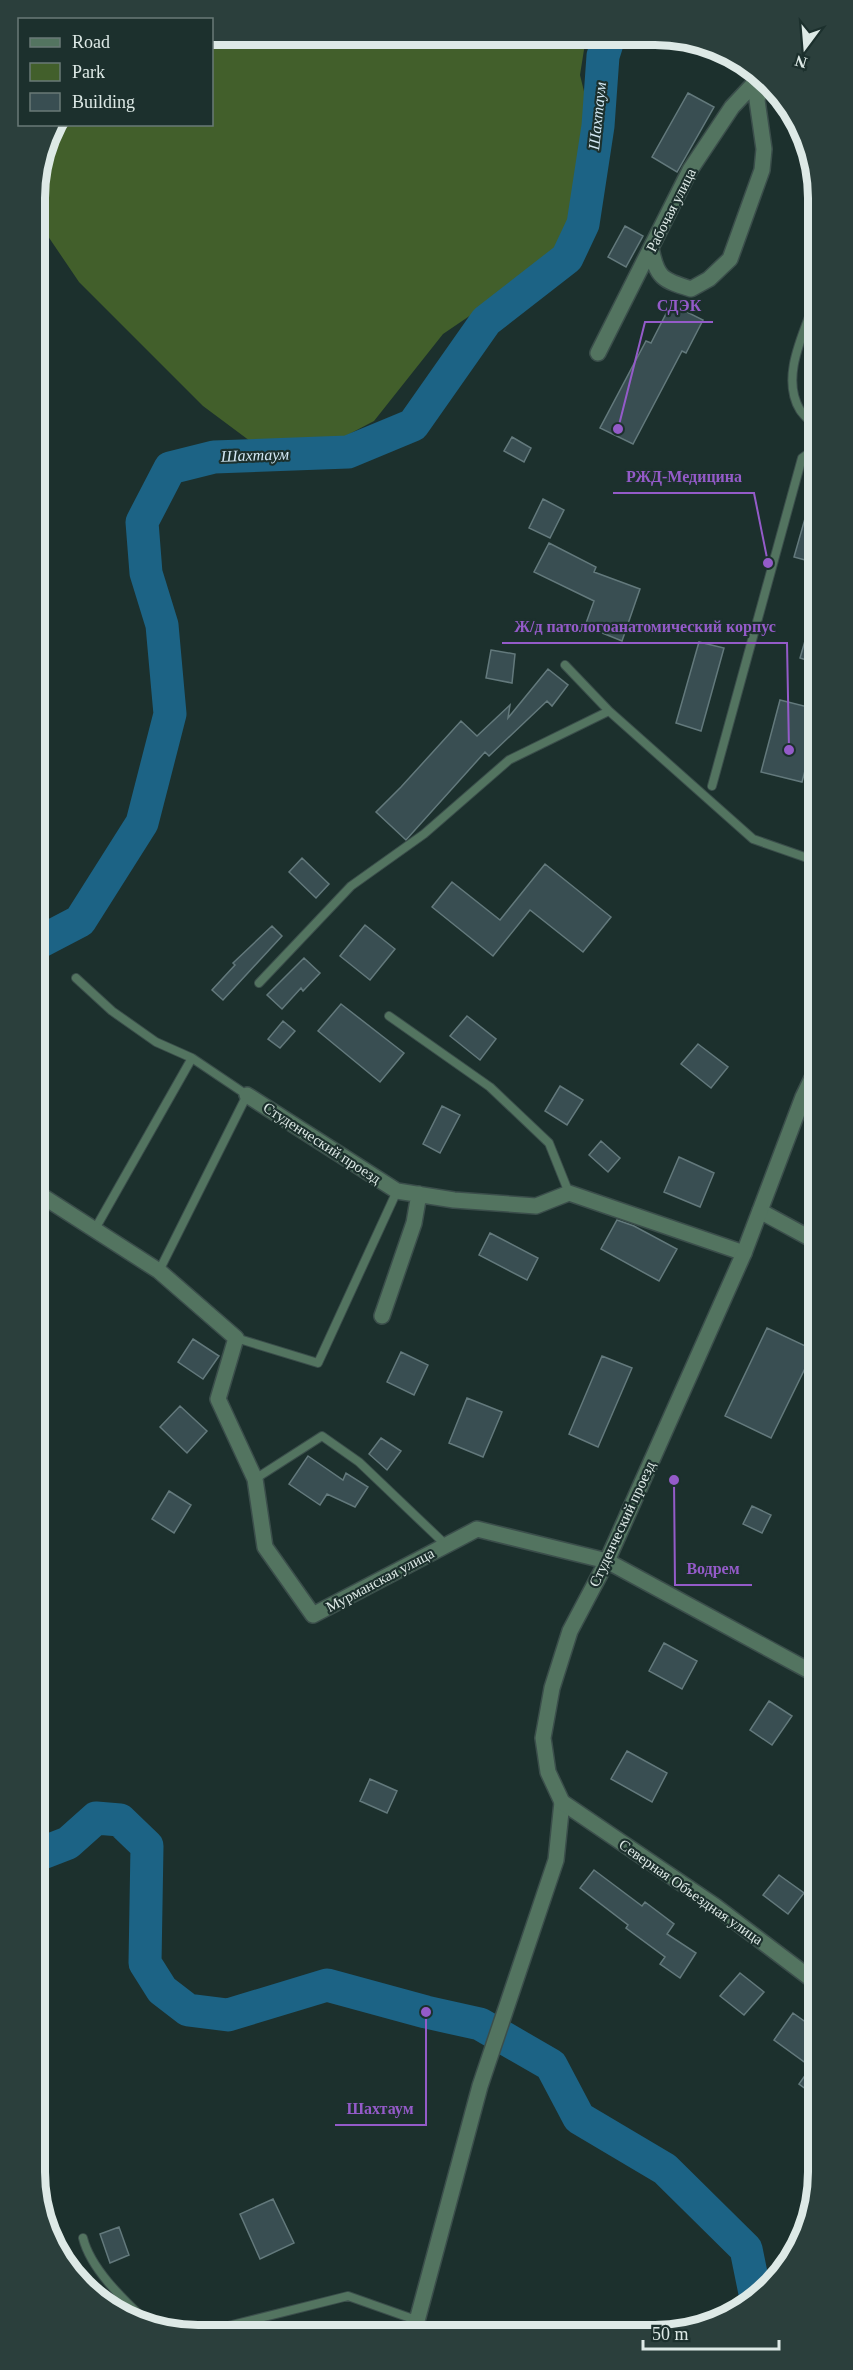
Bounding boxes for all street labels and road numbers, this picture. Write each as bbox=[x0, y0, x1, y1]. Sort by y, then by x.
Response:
street label: Рабочая улица bbox=[643, 165, 699, 254]
street label: Студенческий проезд bbox=[260, 1099, 384, 1187]
street label: Студенческий проезд bbox=[586, 1458, 658, 1589]
street label: Мурманская улица bbox=[323, 1545, 437, 1615]
street label: Северная Объездная улица bbox=[616, 1836, 766, 1948]

